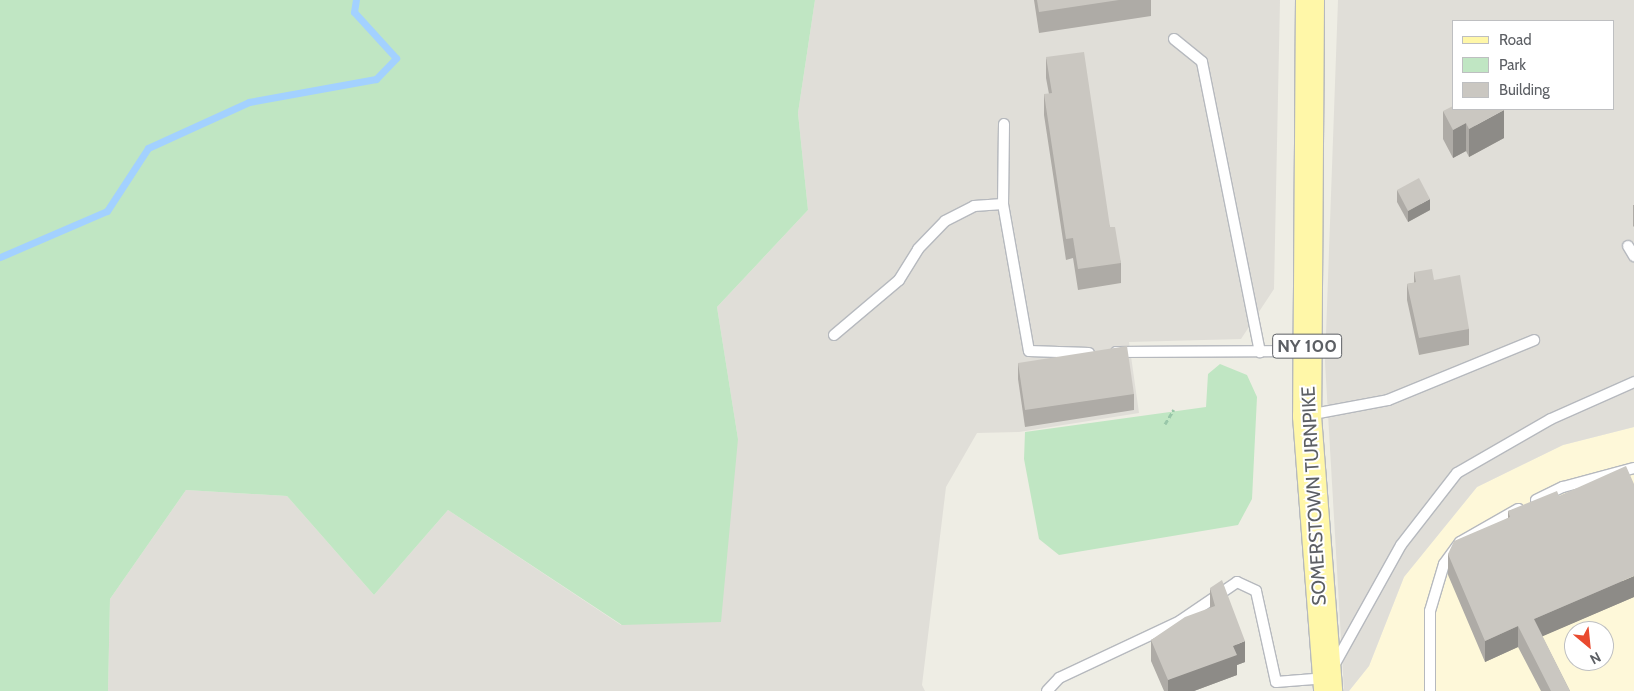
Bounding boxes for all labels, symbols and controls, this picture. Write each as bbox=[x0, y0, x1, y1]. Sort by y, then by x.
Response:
legend bbox=[1452, 20, 1614, 110]
text: Road bbox=[1499, 31, 1532, 49]
text: Park bbox=[1499, 56, 1526, 74]
text: Building bbox=[1499, 81, 1550, 99]
road number: NY 100 bbox=[1272, 331, 1342, 362]
street label: SOMERSTOWN TURNPIKE bbox=[1297, 386, 1331, 606]
north arrow bbox=[1564, 621, 1614, 671]
text: N bbox=[1587, 648, 1604, 669]

